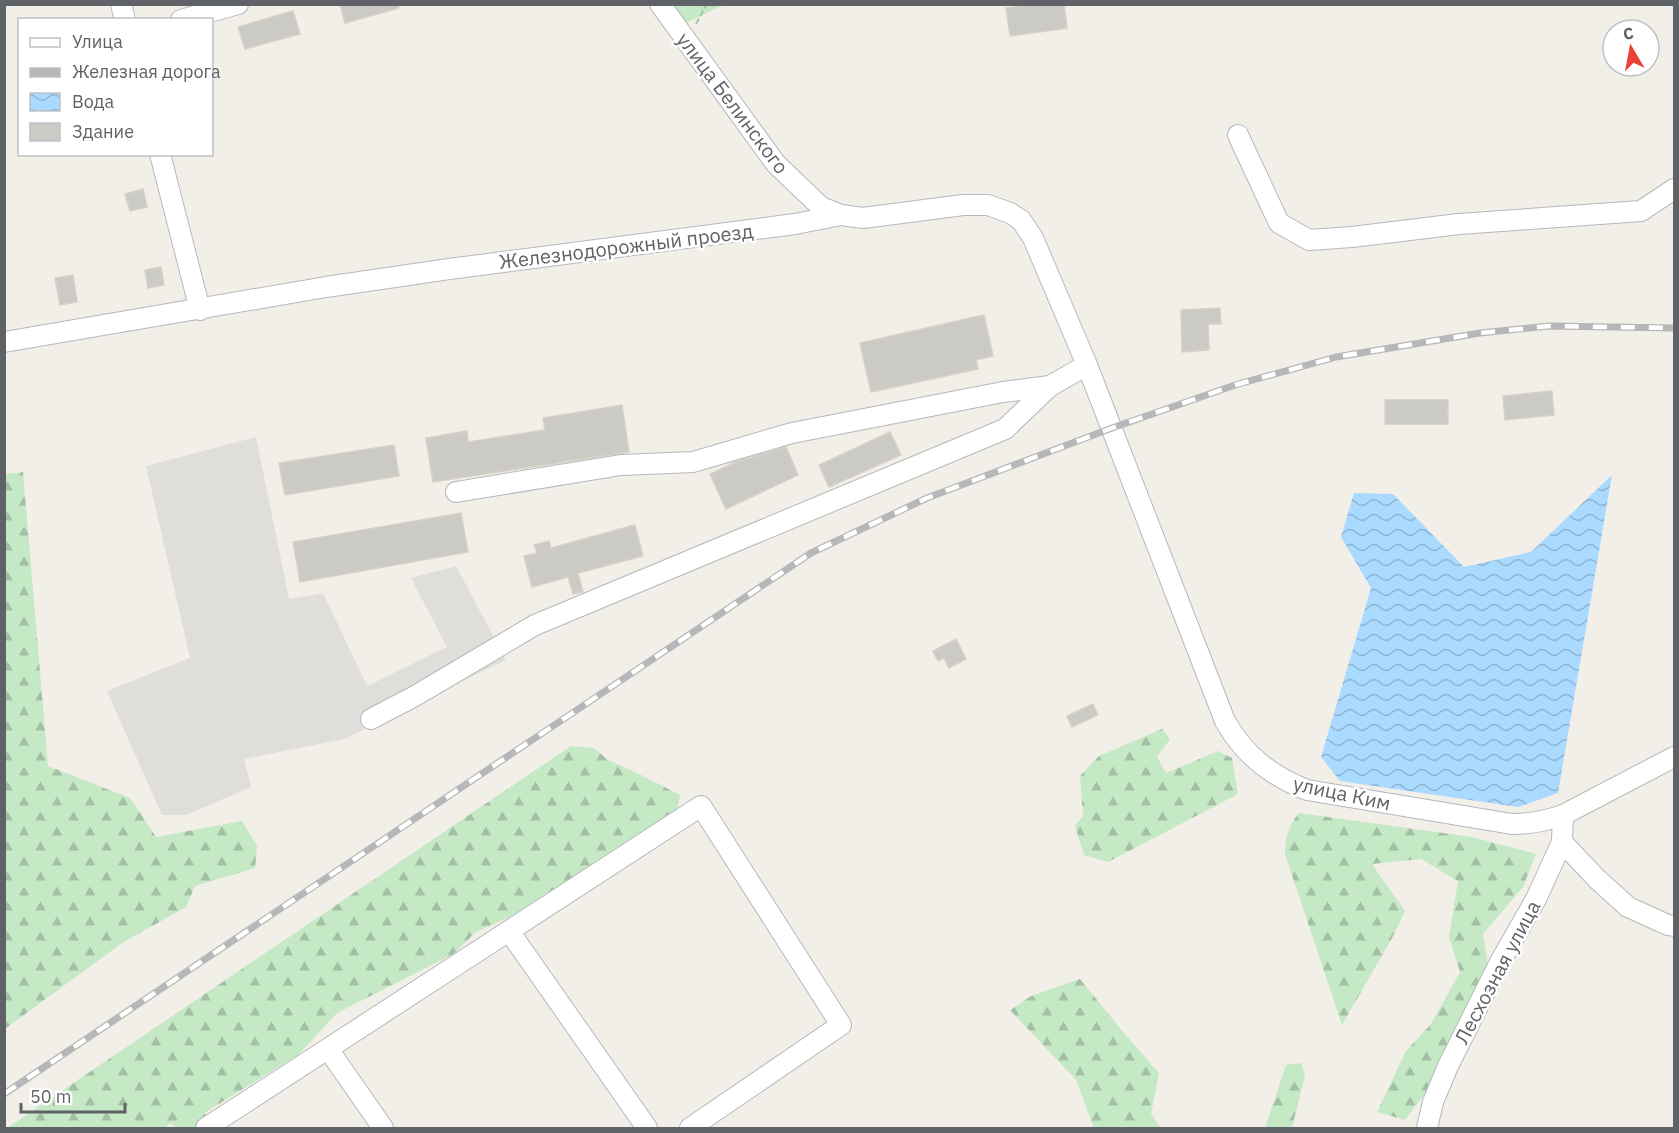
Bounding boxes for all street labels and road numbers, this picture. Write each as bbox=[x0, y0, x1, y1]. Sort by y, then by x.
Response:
street label: улица Белинского bbox=[671, 27, 795, 179]
street label: Железнодорожный проезд bbox=[497, 217, 755, 275]
street label: улица Ким bbox=[1291, 770, 1393, 816]
street label: Лесхозная улица bbox=[1448, 895, 1546, 1048]

